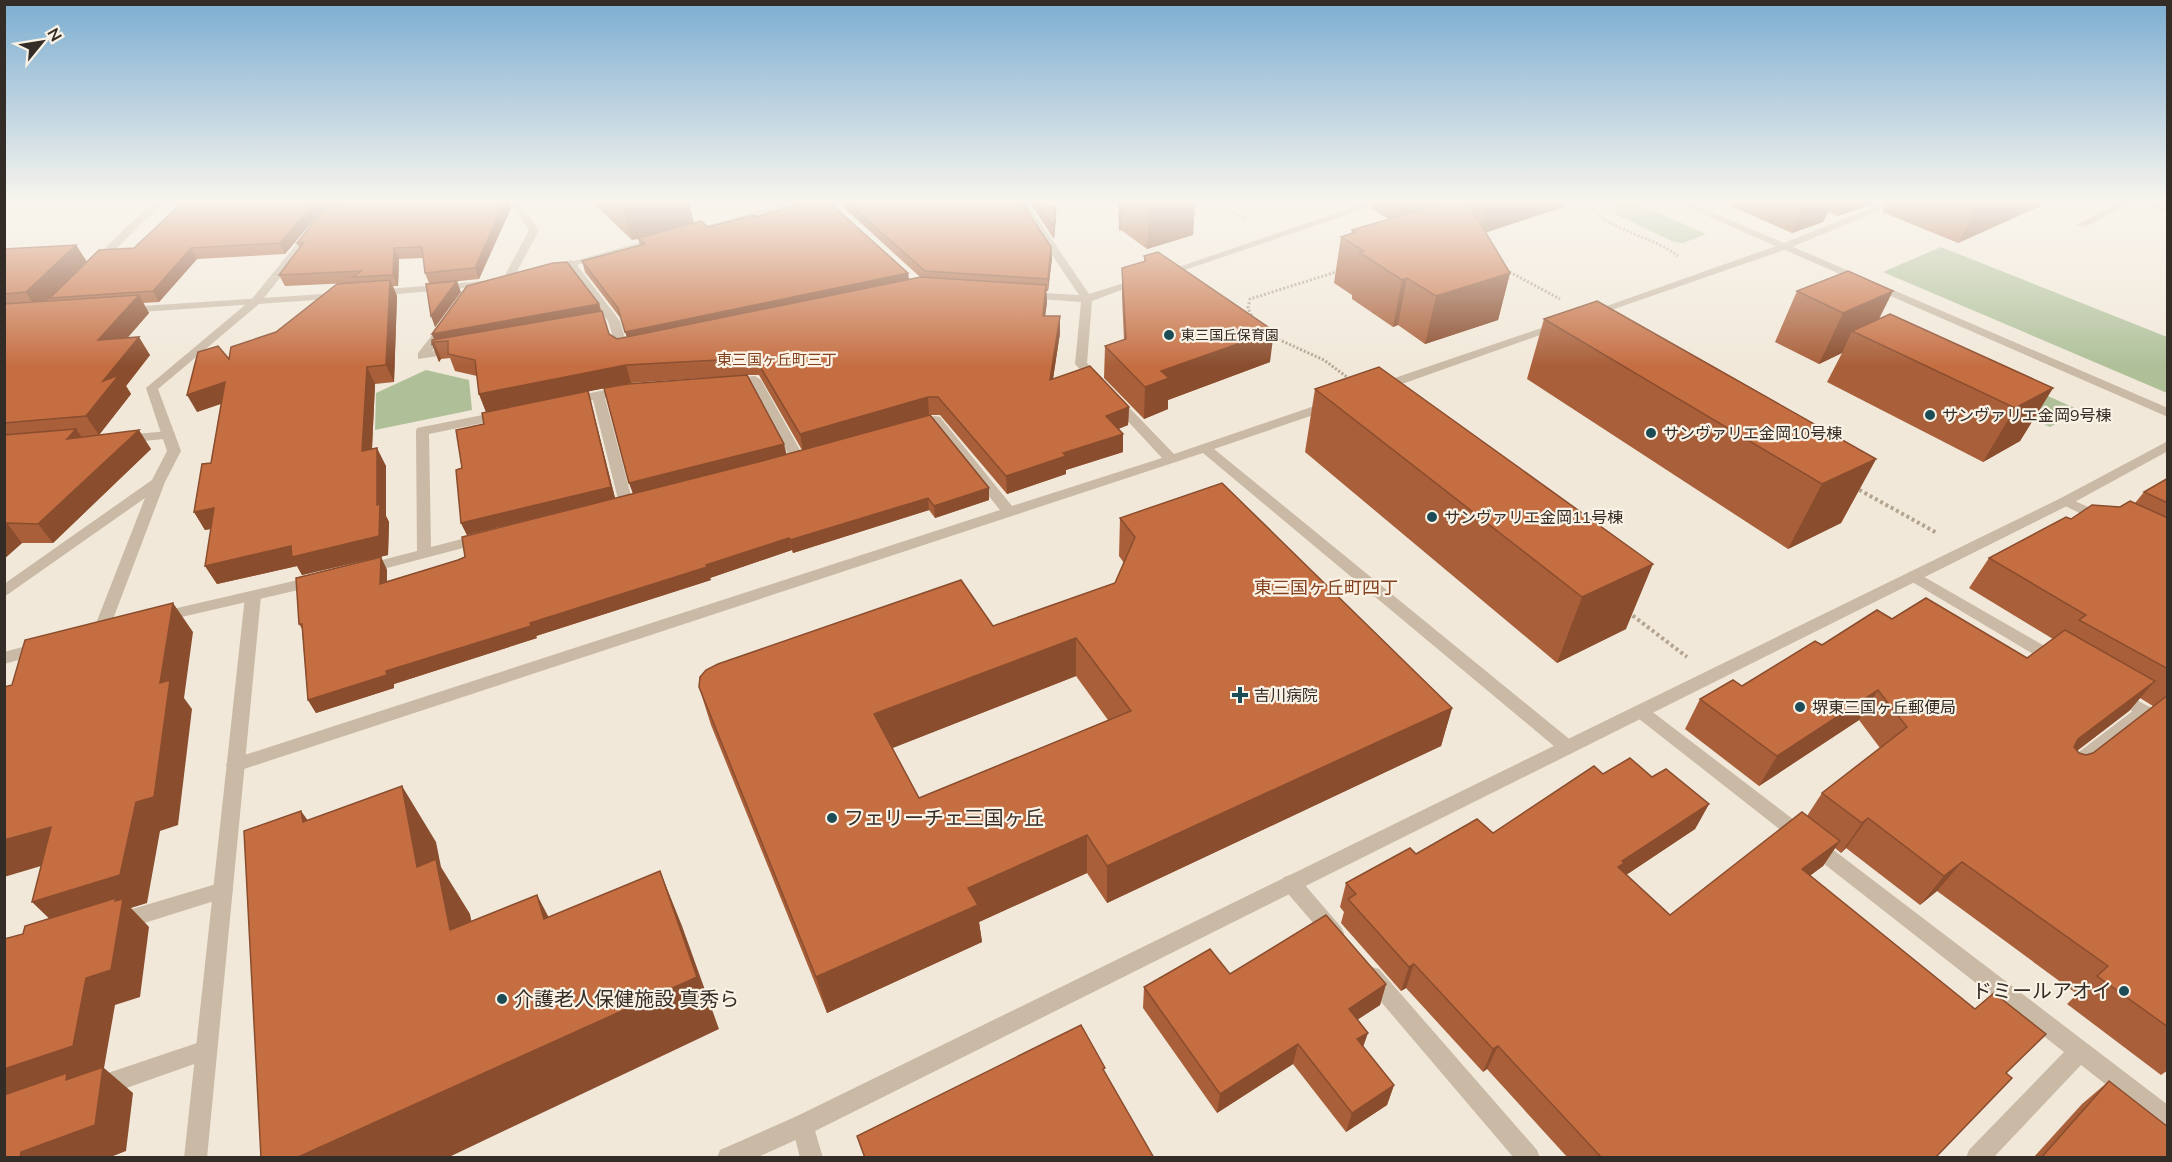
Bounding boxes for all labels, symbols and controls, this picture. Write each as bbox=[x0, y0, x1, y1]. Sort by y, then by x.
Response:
north arrow bbox=[12, 12, 72, 72]
text: N bbox=[43, 24, 67, 45]
place label: 東三国丘保育園 bbox=[1181, 326, 1279, 344]
marker: 東三国丘保育園 bbox=[1162, 328, 1176, 342]
district label: 東三国ヶ丘町三丁 bbox=[717, 350, 837, 369]
place label: サンヴァリエ金岡9号棟 bbox=[1942, 405, 2112, 425]
marker: サンヴァリエ金岡9号棟 bbox=[1923, 408, 1937, 422]
place label: サンヴァリエ金岡10号棟 bbox=[1663, 423, 1842, 443]
marker: サンヴァリエ金岡10号棟 bbox=[1644, 426, 1658, 440]
place label: サンヴァリエ金岡11号棟 bbox=[1444, 507, 1623, 527]
marker: サンヴァリエ金岡11号棟 bbox=[1425, 510, 1439, 524]
district label: 東三国ヶ丘町四丁 bbox=[1254, 576, 1398, 599]
place label: 吉川病院 bbox=[1254, 685, 1318, 705]
marker: 吉川病院 bbox=[1231, 686, 1249, 704]
place label: 堺東三国ヶ丘郵便局 bbox=[1812, 697, 1956, 717]
marker: 堺東三国ヶ丘郵便局 bbox=[1793, 700, 1807, 714]
place label: フェリーチェ三国ヶ丘 bbox=[844, 805, 1044, 830]
marker: フェリーチェ三国ヶ丘 bbox=[825, 811, 839, 825]
place label: ドミールアオイ bbox=[1972, 978, 2112, 1003]
marker: ドミールアオイ bbox=[2117, 984, 2131, 998]
place label: 介護老人保健施設 真秀ら bbox=[514, 986, 739, 1011]
marker: 介護老人保健施設 真秀ら bbox=[495, 992, 509, 1006]

